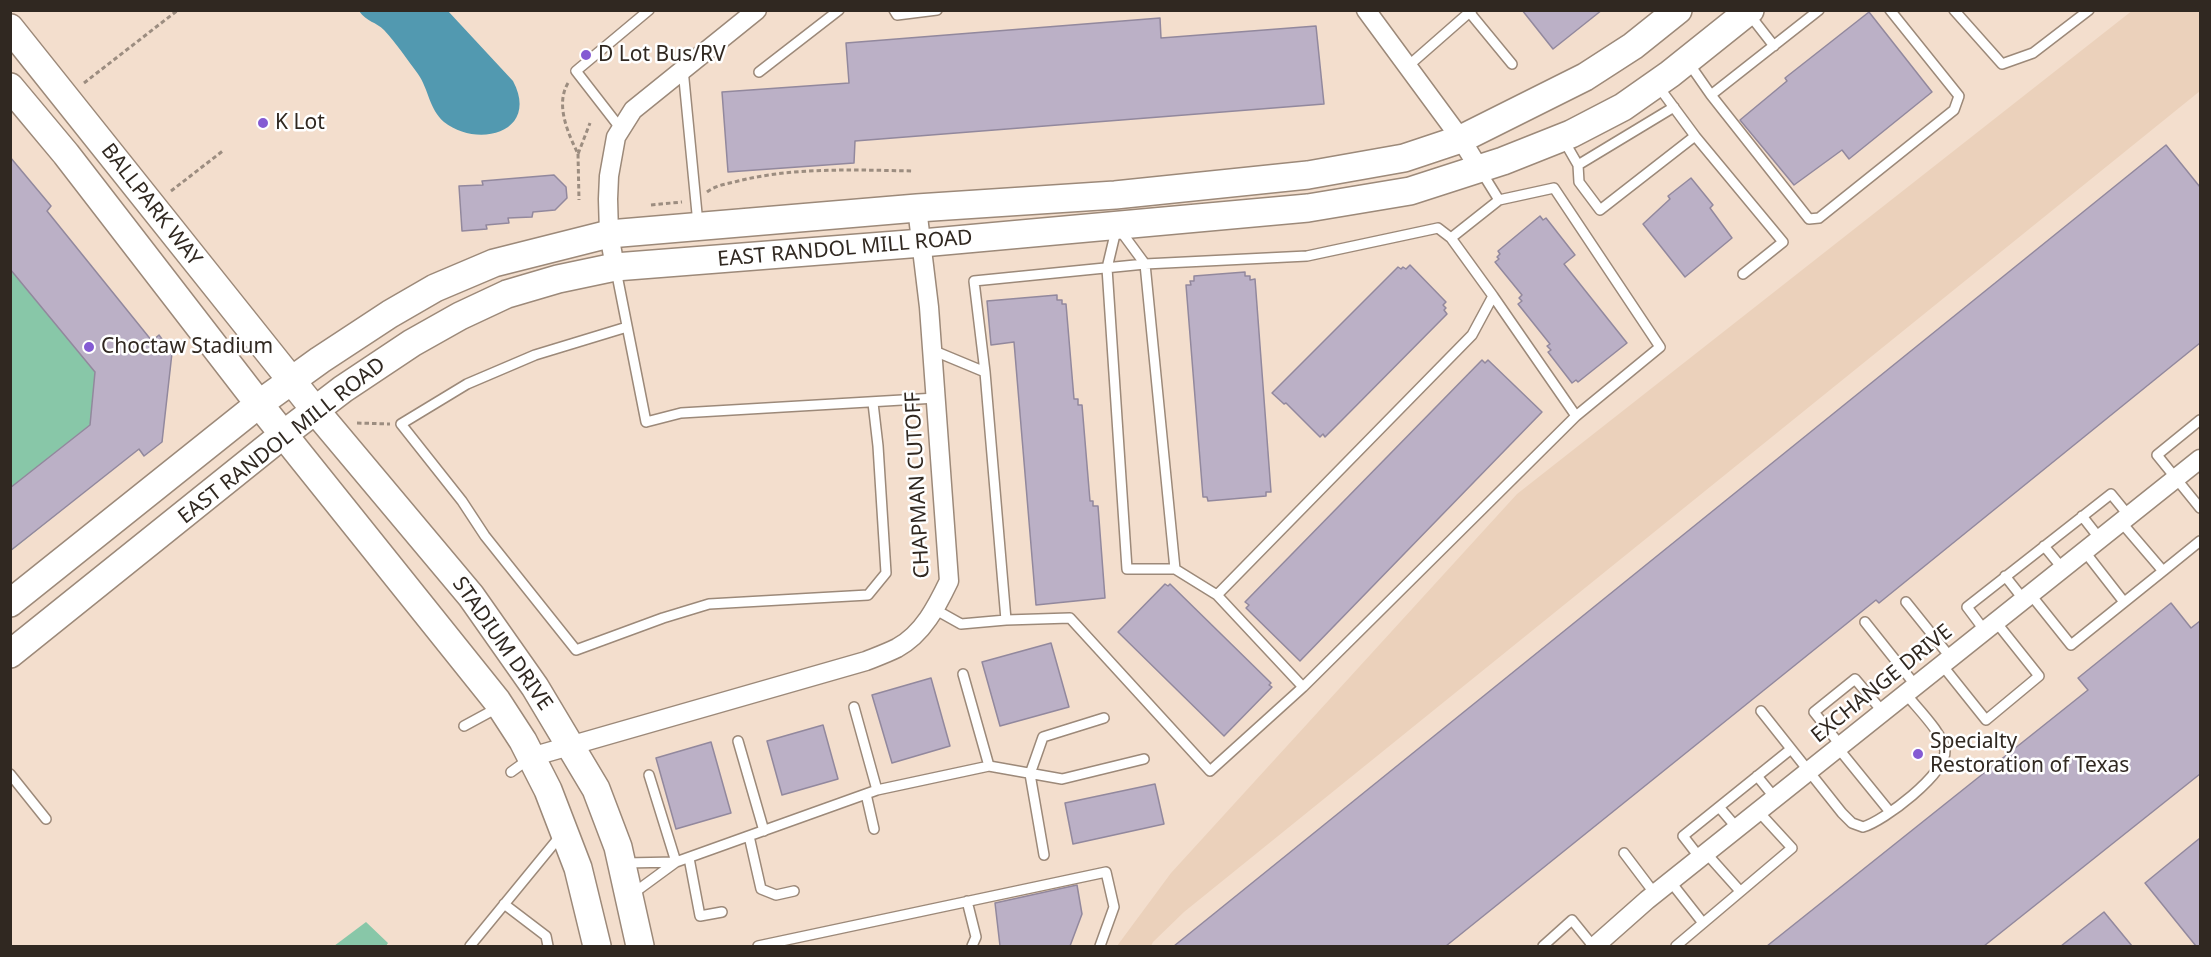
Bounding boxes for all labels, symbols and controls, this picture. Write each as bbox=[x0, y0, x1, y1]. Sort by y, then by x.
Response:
place label: D Lot Bus/RV bbox=[598, 42, 726, 68]
marker: D Lot Bus/RV bbox=[579, 48, 593, 62]
place label: K Lot bbox=[275, 110, 325, 136]
marker: K Lot bbox=[256, 116, 270, 130]
street label: BALLPARK WAY bbox=[95, 139, 207, 271]
street label: EAST RANDOL MILL ROAD bbox=[716, 225, 974, 273]
place label: Choctaw Stadium bbox=[101, 334, 273, 360]
marker: Choctaw Stadium bbox=[82, 340, 96, 354]
street label: EAST RANDOL MILL ROAD bbox=[173, 352, 391, 530]
street label: CHAPMAN CUTOFF bbox=[901, 391, 935, 579]
street label: STADIUM DRIVE bbox=[447, 572, 557, 716]
street label: EXCHANGE DRIVE bbox=[1806, 619, 1958, 749]
place label: Specialty Restoration of Texas bbox=[1930, 729, 2129, 779]
marker: Specialty Restoration of Texas bbox=[1911, 747, 1925, 761]

